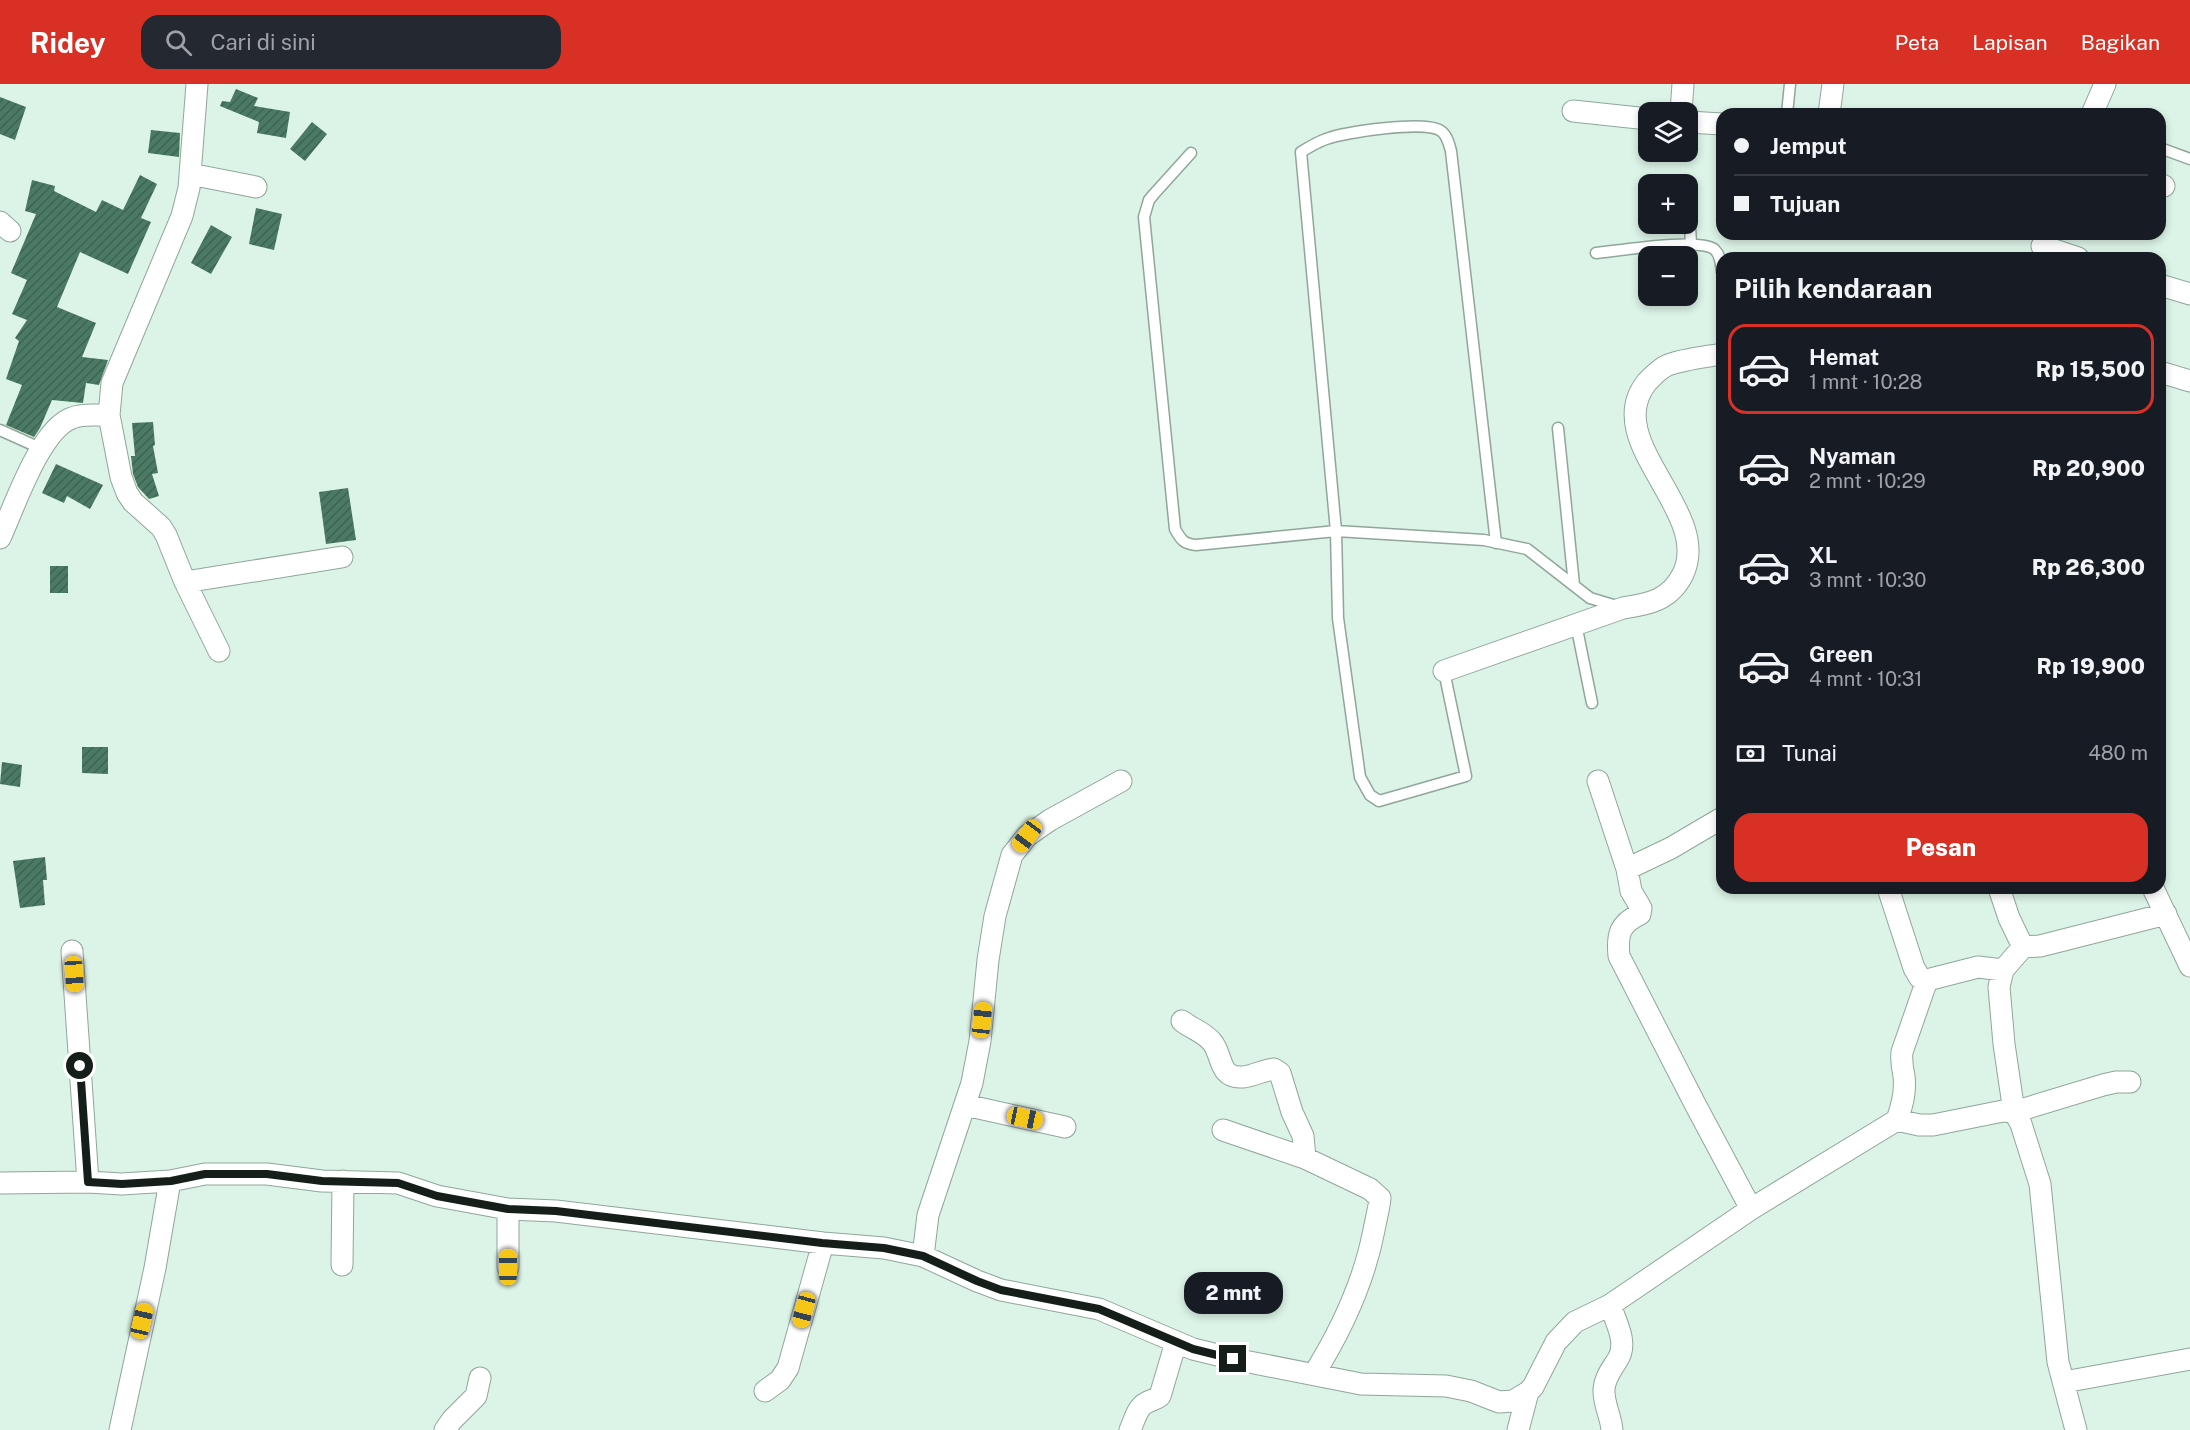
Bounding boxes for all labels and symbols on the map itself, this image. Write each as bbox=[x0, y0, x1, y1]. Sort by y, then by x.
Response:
car bbox=[1009, 816, 1045, 856]
car bbox=[64, 955, 84, 993]
car bbox=[971, 1001, 993, 1039]
route start bbox=[66, 1052, 93, 1079]
car bbox=[1006, 1105, 1044, 1131]
car bbox=[499, 1249, 517, 1285]
callout: 2 mnt bbox=[1184, 1272, 1282, 1314]
car bbox=[791, 1290, 817, 1330]
car bbox=[129, 1301, 155, 1341]
route end bbox=[1219, 1345, 1246, 1372]

